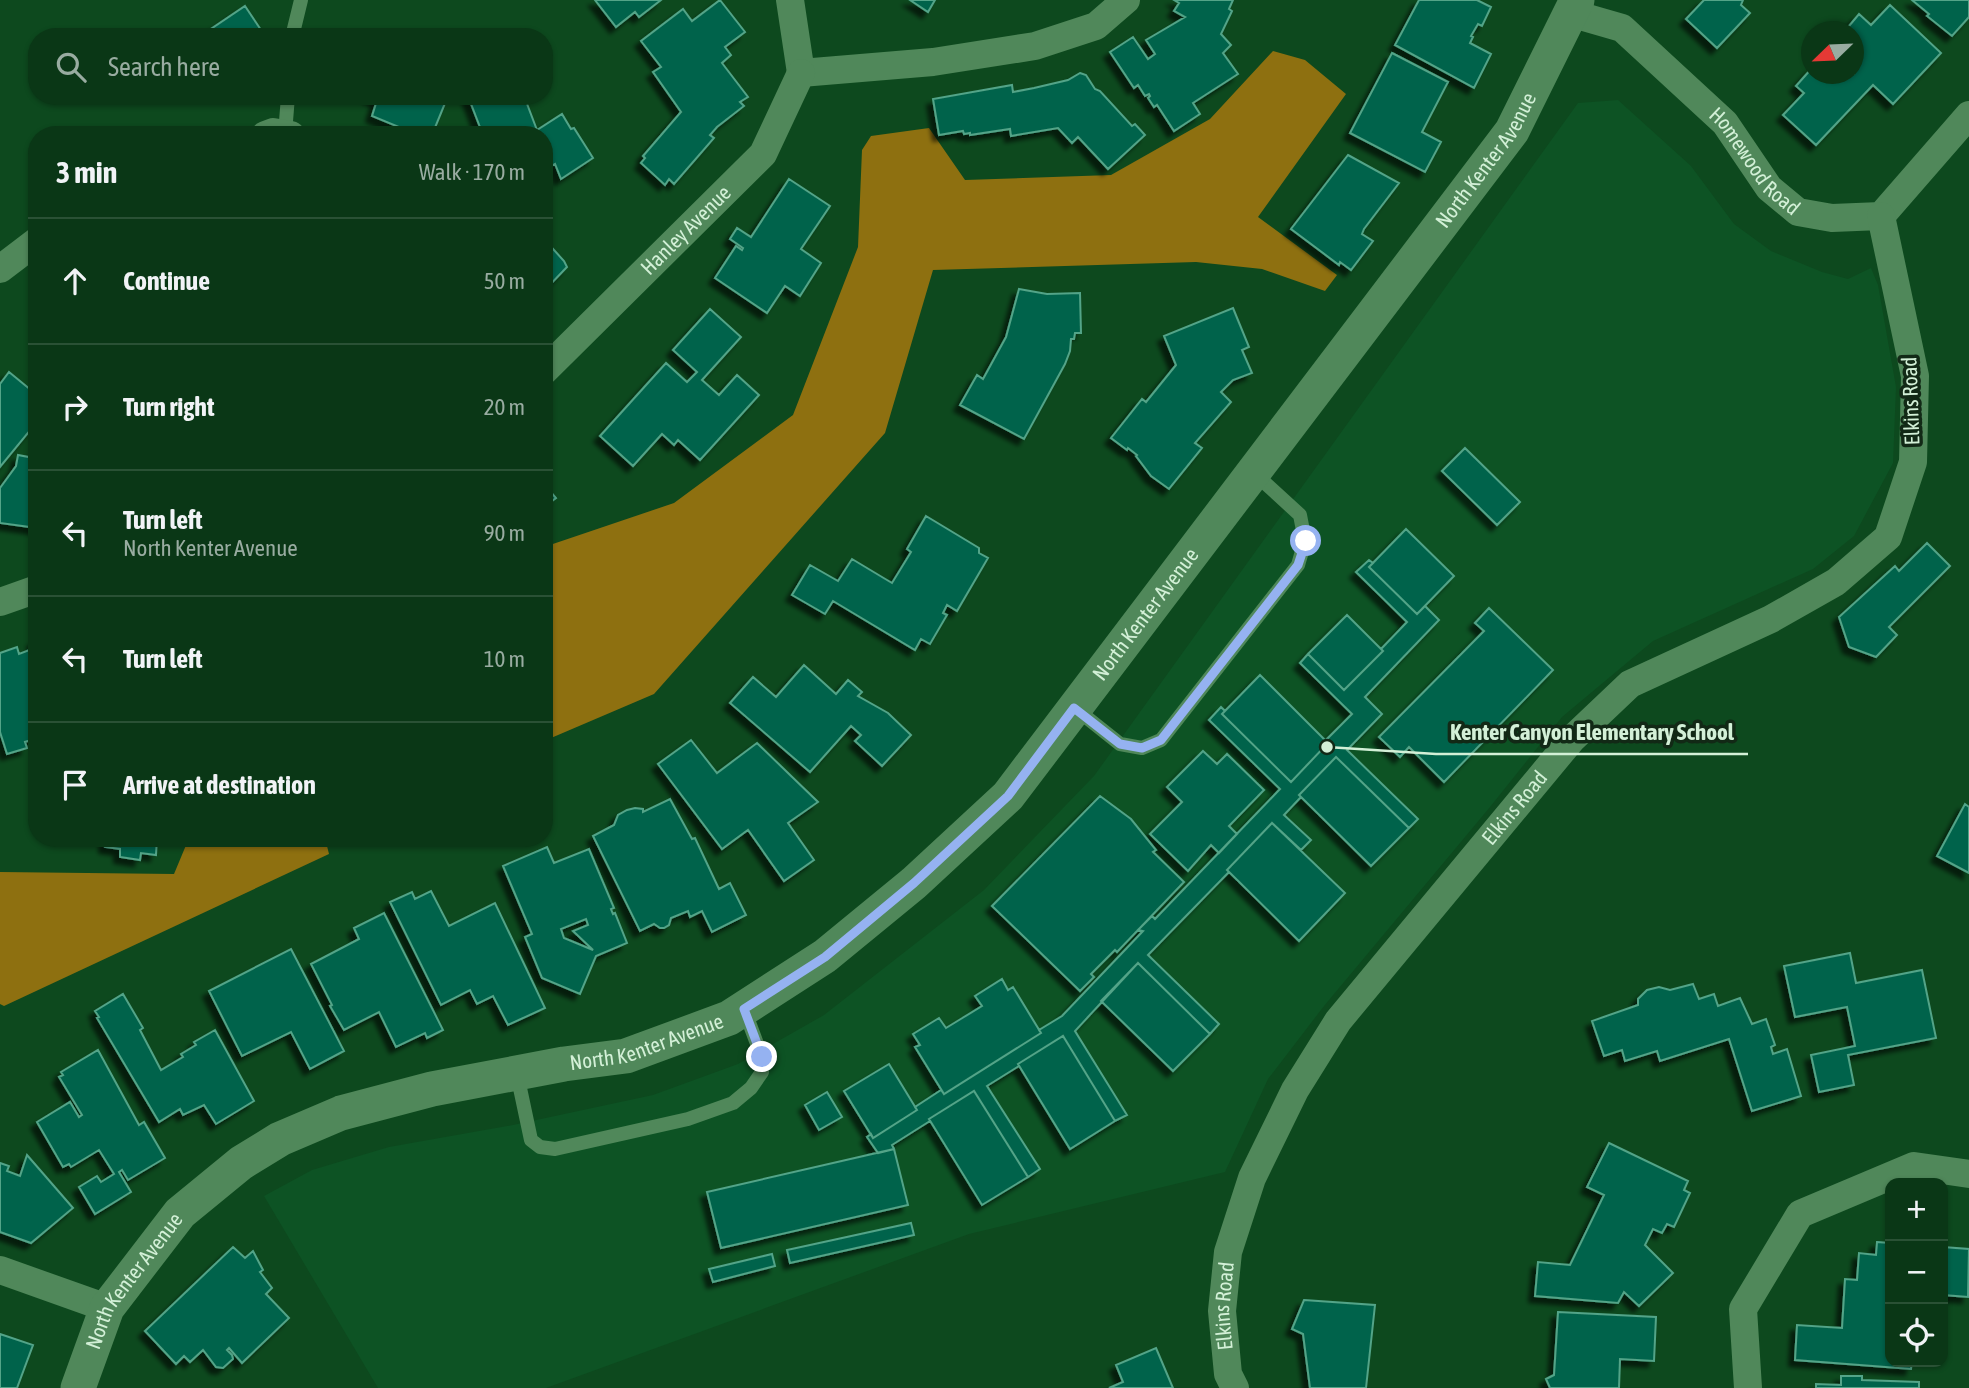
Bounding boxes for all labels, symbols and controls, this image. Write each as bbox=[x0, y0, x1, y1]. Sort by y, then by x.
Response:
north arrow bbox=[1801, 21, 1864, 84]
search box bbox=[28, 28, 553, 105]
icon: search bbox=[52, 48, 90, 86]
text: Search here bbox=[108, 52, 220, 82]
street label: North Kenter Avenue bbox=[1430, 88, 1540, 232]
street label: Homewood Road bbox=[1705, 102, 1805, 219]
text: 3 min bbox=[56, 155, 117, 189]
text: Walk · 170 m bbox=[419, 159, 525, 185]
street label: Hanley Avenue bbox=[636, 180, 735, 279]
icon: ahead bbox=[56, 262, 94, 300]
text: Continue bbox=[123, 266, 210, 296]
text: 50 m bbox=[484, 268, 525, 294]
street label: Elkins Road bbox=[1896, 356, 1924, 446]
icon: right bbox=[56, 388, 94, 426]
text: Turn right bbox=[123, 392, 214, 422]
text: 20 m bbox=[484, 394, 525, 420]
text: Turn left bbox=[123, 505, 203, 535]
icon: left bbox=[56, 514, 94, 552]
text: 90 m bbox=[484, 520, 525, 546]
route start bbox=[1290, 525, 1321, 556]
text: North Kenter Avenue bbox=[123, 535, 298, 561]
street label: North Kenter Avenue bbox=[1087, 543, 1203, 685]
icon: left bbox=[56, 640, 94, 678]
text: Turn left bbox=[123, 644, 203, 674]
text: 10 m bbox=[484, 646, 525, 672]
callout: Kenter Canyon Elementary School bbox=[1436, 710, 1748, 754]
text: Kenter Canyon Elementary School bbox=[1450, 719, 1735, 745]
icon: arrive bbox=[56, 766, 94, 804]
street label: Elkins Road bbox=[1476, 766, 1551, 849]
text: Arrive at destination bbox=[123, 770, 316, 800]
street label: North Kenter Avenue bbox=[568, 1008, 726, 1074]
route end bbox=[746, 1041, 777, 1072]
map controls bbox=[1885, 1178, 1948, 1367]
button: + bbox=[1885, 1178, 1948, 1241]
street label: North Kenter Avenue bbox=[80, 1208, 187, 1352]
button: − bbox=[1885, 1241, 1948, 1304]
street label: Elkins Road bbox=[1209, 1261, 1238, 1351]
button: locate bbox=[1885, 1304, 1948, 1367]

